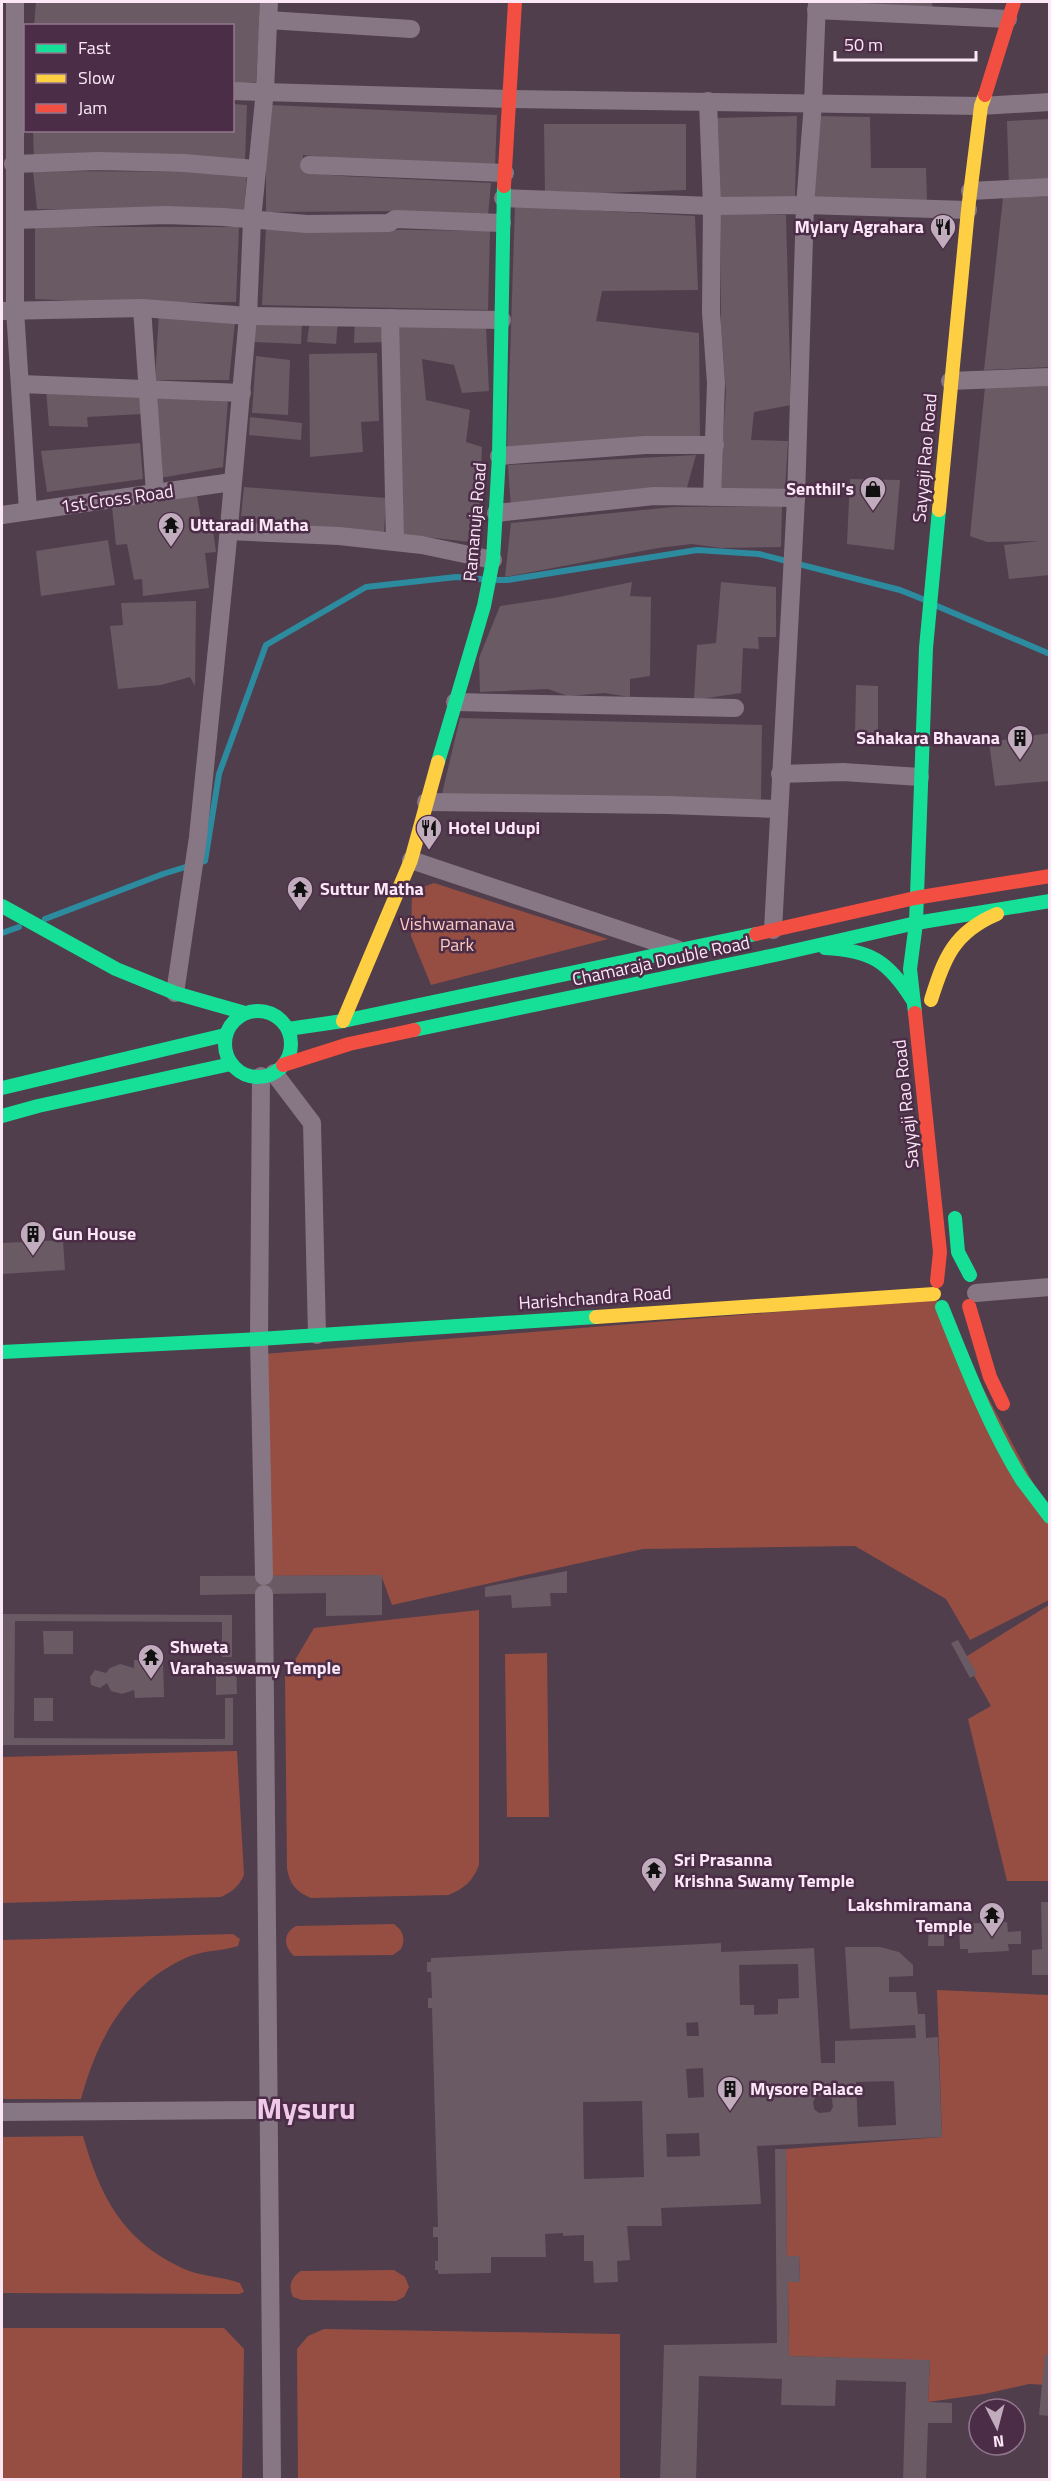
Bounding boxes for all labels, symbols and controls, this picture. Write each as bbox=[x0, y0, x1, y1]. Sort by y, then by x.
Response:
legend bbox=[24, 24, 234, 132]
scale bar bbox=[835, 24, 976, 62]
text: 50 m bbox=[844, 31, 883, 58]
text: Fast bbox=[78, 34, 111, 61]
text: Slow bbox=[78, 64, 115, 91]
text: Jam bbox=[78, 94, 107, 121]
restaurant icon: Mylary Agrahara bbox=[928, 212, 958, 250]
place label: Mylary Agrahara bbox=[795, 213, 924, 240]
street label: Sayyaji Rao Road bbox=[905, 392, 944, 524]
street label: Ramanuja Road bbox=[456, 461, 493, 583]
shop icon: Senthil's bbox=[858, 474, 888, 512]
place label: Senthil's bbox=[786, 475, 854, 502]
street label: 1st Cross Road bbox=[59, 477, 175, 520]
temple icon: Uttaradi Matha bbox=[156, 510, 186, 548]
place label: Uttaradi Matha bbox=[190, 511, 309, 538]
building icon: Sahakara Bhavana bbox=[1005, 723, 1035, 761]
place label: Sahakara Bhavana bbox=[856, 724, 1000, 751]
restaurant icon: Hotel Udupi bbox=[414, 813, 444, 851]
place label: Hotel Udupi bbox=[448, 814, 540, 841]
temple icon: Suttur Matha bbox=[285, 874, 315, 912]
place label: Suttur Matha bbox=[320, 875, 424, 902]
park label: Vishwamanava Park bbox=[399, 910, 515, 958]
street label: Chamaraja Double Road bbox=[570, 928, 752, 993]
street label: Sayyaji Rao Road bbox=[885, 1038, 926, 1170]
building icon: Gun House bbox=[18, 1219, 48, 1257]
place label: Gun House bbox=[52, 1220, 136, 1247]
street label: Harishchandra Road bbox=[518, 1279, 672, 1316]
place label: Shweta Varahaswamy Temple bbox=[170, 1633, 341, 1681]
temple icon: Shweta Varahaswamy Temple bbox=[136, 1642, 166, 1680]
place label: Sri Prasanna Krishna Swamy Temple bbox=[674, 1846, 855, 1894]
temple icon: Sri Prasanna Krishna Swamy Temple bbox=[639, 1855, 669, 1893]
place label: Lakshmiramana Temple bbox=[847, 1891, 972, 1939]
temple icon: Lakshmiramana Temple bbox=[977, 1900, 1007, 1938]
building icon: Mysore Palace bbox=[715, 2074, 745, 2112]
place label: Mysore Palace bbox=[750, 2075, 863, 2102]
district label: Mysuru bbox=[256, 2085, 356, 2131]
north arrow bbox=[967, 2397, 1027, 2457]
text: N bbox=[992, 2429, 1005, 2454]

